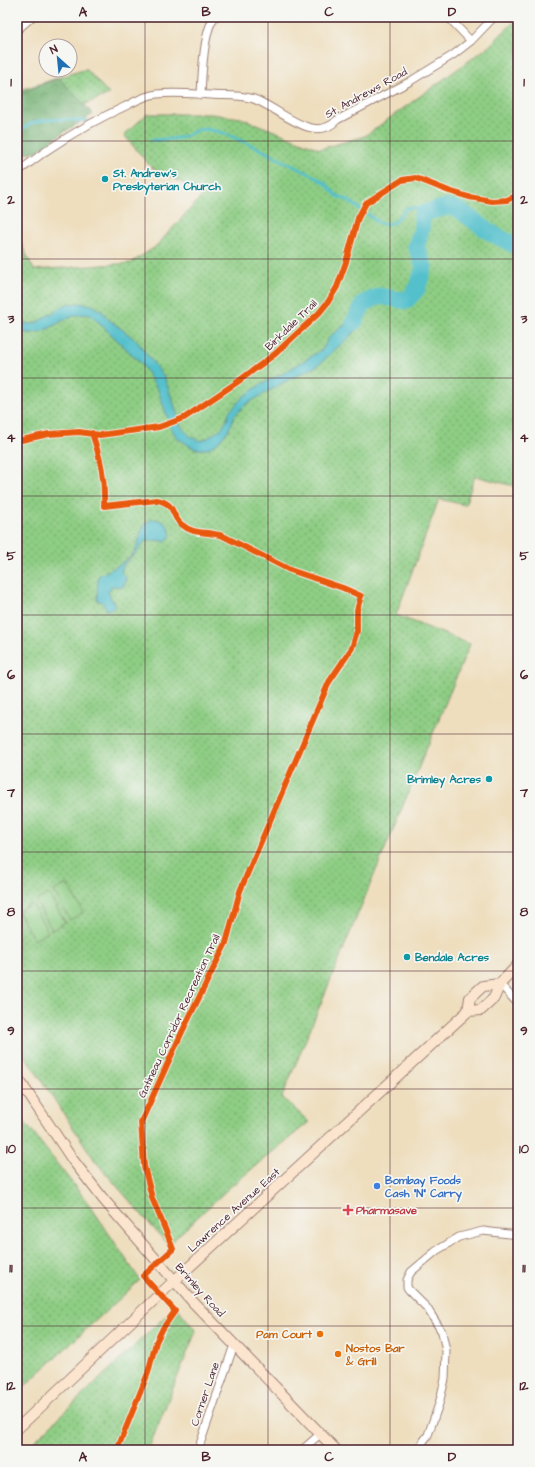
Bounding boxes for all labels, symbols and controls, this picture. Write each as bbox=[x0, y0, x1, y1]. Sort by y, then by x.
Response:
text: A bbox=[79, 3, 88, 21]
text: B bbox=[201, 3, 211, 21]
text: C bbox=[324, 3, 334, 21]
text: D bbox=[448, 3, 457, 21]
north arrow bbox=[38, 38, 78, 78]
text: N bbox=[47, 41, 60, 58]
street label: St. Andrews Road bbox=[322, 64, 410, 122]
text: 1 bbox=[10, 73, 12, 91]
text: 1 bbox=[523, 73, 525, 91]
place label: St. Andrew's Presbyterian Church bbox=[112, 166, 221, 196]
marker: St. Andrew's Presbyterian Church bbox=[100, 174, 110, 184]
text: 2 bbox=[6, 191, 15, 209]
text: 2 bbox=[519, 191, 528, 209]
street label: Birkdale Trail bbox=[261, 296, 321, 354]
text: 3 bbox=[7, 310, 15, 328]
text: 3 bbox=[520, 310, 528, 328]
text: 4 bbox=[7, 429, 16, 447]
text: 4 bbox=[520, 429, 529, 447]
text: 5 bbox=[6, 547, 16, 565]
text: 5 bbox=[519, 547, 529, 565]
text: 6 bbox=[7, 666, 16, 684]
text: 6 bbox=[520, 666, 529, 684]
place label: Brimley Acres bbox=[407, 772, 481, 789]
marker: Brimley Acres bbox=[484, 774, 494, 784]
text: 7 bbox=[6, 784, 16, 802]
text: 7 bbox=[519, 784, 529, 802]
text: 8 bbox=[7, 903, 16, 921]
text: 8 bbox=[520, 903, 529, 921]
street label: Gatineau Corridor Recreation Trail bbox=[134, 932, 224, 1100]
place label: Bendale Acres bbox=[415, 950, 490, 965]
marker: Bendale Acres bbox=[402, 952, 412, 962]
text: 9 bbox=[7, 1022, 15, 1040]
text: 9 bbox=[520, 1022, 528, 1040]
text: 10 bbox=[6, 1140, 17, 1158]
text: 10 bbox=[519, 1140, 530, 1158]
street label: Lawrence Avenue East bbox=[185, 1164, 284, 1255]
place label: Bombay Foods Cash "N" Carry bbox=[385, 1173, 463, 1203]
marker: Bombay Foods Cash "N" Carry bbox=[372, 1181, 382, 1191]
place label: Pharmasave bbox=[356, 1203, 417, 1218]
marker: Pharmasave bbox=[343, 1205, 353, 1215]
text: 11 bbox=[9, 1259, 13, 1277]
text: 11 bbox=[522, 1259, 526, 1277]
street label: Brimley Road bbox=[171, 1260, 228, 1321]
place label: Pam Court bbox=[256, 1327, 313, 1342]
marker: Pam Court bbox=[315, 1329, 325, 1339]
place label: Nostos Bar & Grill bbox=[345, 1341, 406, 1369]
marker: Nostos Bar & Grill bbox=[333, 1349, 343, 1359]
street label: Corner Lane bbox=[187, 1360, 223, 1428]
text: 12 bbox=[6, 1377, 16, 1395]
text: 12 bbox=[519, 1377, 529, 1395]
text: A bbox=[79, 1448, 88, 1466]
text: B bbox=[201, 1448, 211, 1466]
text: C bbox=[324, 1448, 334, 1466]
text: D bbox=[448, 1448, 457, 1466]

